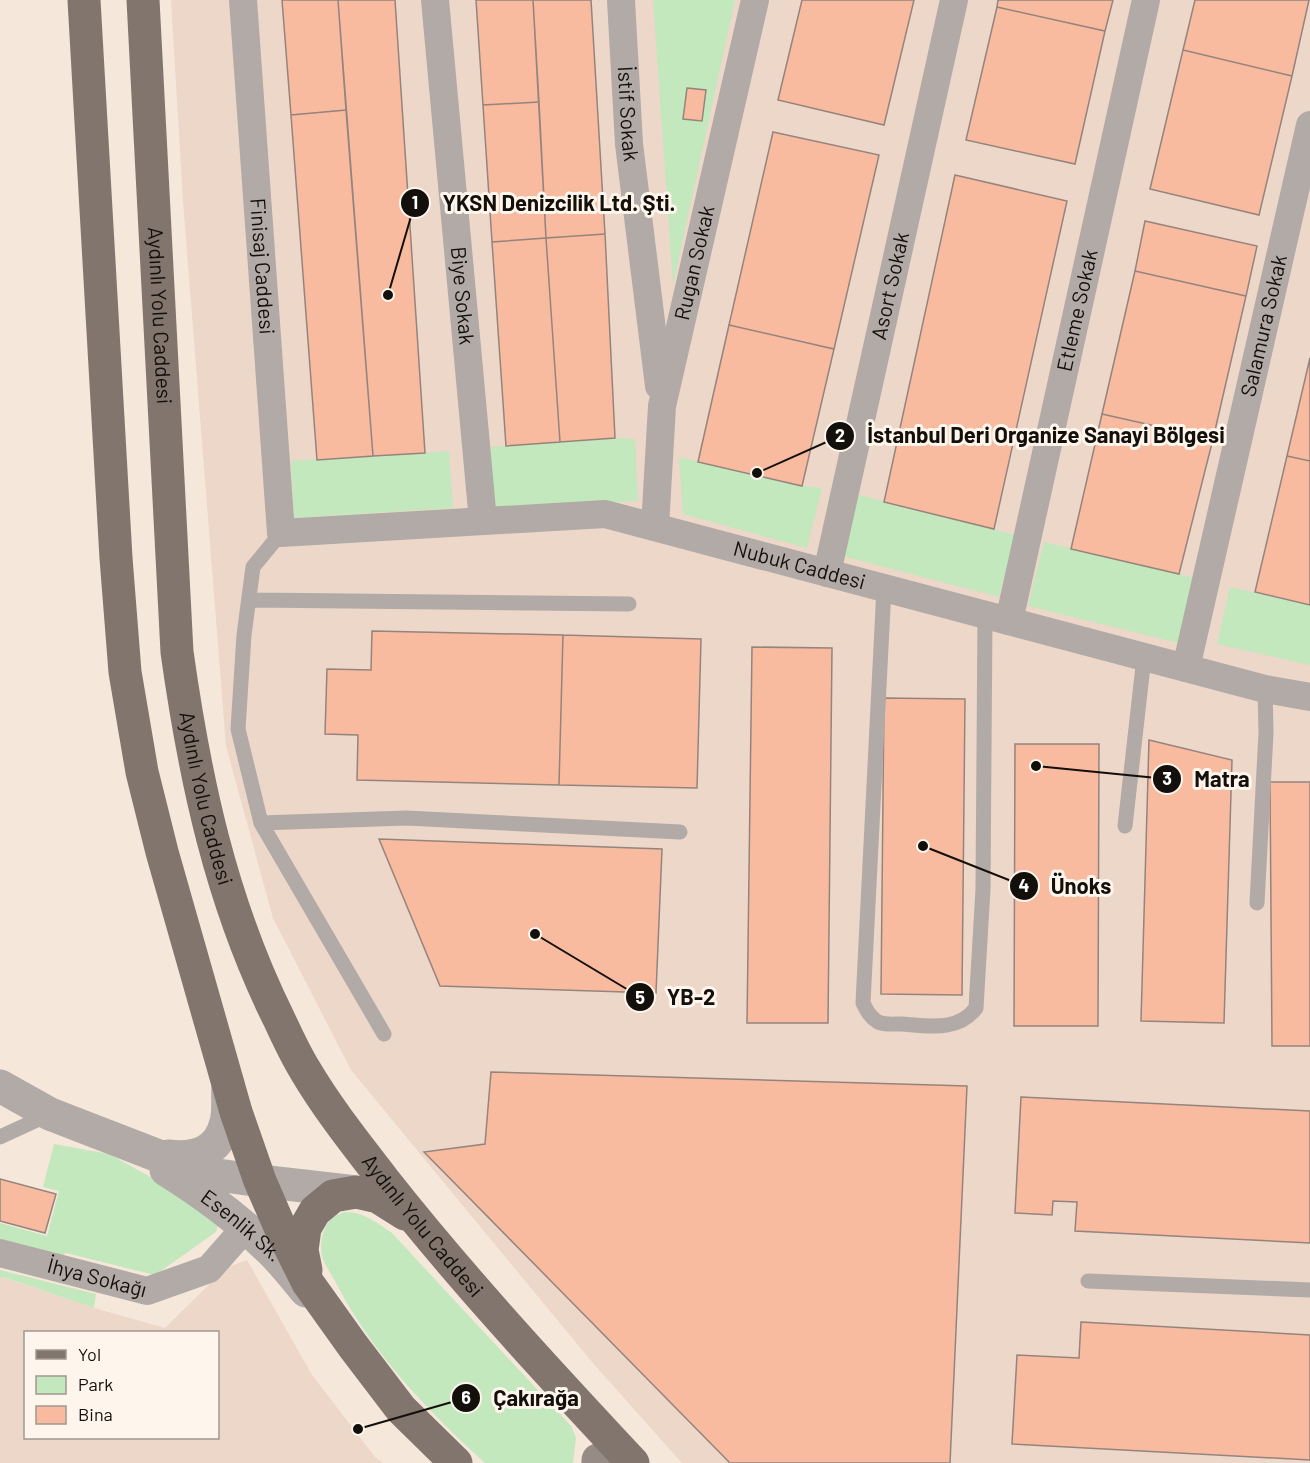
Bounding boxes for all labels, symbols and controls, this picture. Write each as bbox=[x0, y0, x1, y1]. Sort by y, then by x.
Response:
street label: İstif Sokak bbox=[614, 65, 645, 163]
callout: YKSN Denizcilik Ltd. Şti. bbox=[400, 183, 688, 223]
text: YKSN Denizcilik Ltd. Şti. bbox=[442, 189, 676, 215]
text: 1 bbox=[412, 191, 418, 213]
street label: Finisaj Caddesi bbox=[246, 197, 281, 335]
street label: Rugan Sokak bbox=[668, 203, 719, 322]
street label: Aydınlı Yolu Caddesi bbox=[144, 226, 178, 405]
street label: Asort Sokak bbox=[865, 230, 913, 342]
street label: Biye Sokak bbox=[447, 245, 481, 346]
street label: Etleme Sokak bbox=[1050, 247, 1102, 374]
street label: Salamura Sokak bbox=[1234, 252, 1291, 399]
callout: İstanbul Deri Organize Sanayi Bölgesi bbox=[825, 416, 1236, 456]
text: İstanbul Deri Organize Sanayi Bölgesi bbox=[867, 421, 1225, 447]
text: 2 bbox=[835, 424, 845, 446]
street label: Nubuk Caddesi bbox=[731, 535, 869, 594]
street label: Aydınlı Yolu Caddesi bbox=[175, 709, 239, 888]
callout: Matra bbox=[1152, 759, 1262, 799]
text: Matra bbox=[1194, 765, 1250, 791]
text: 3 bbox=[1162, 767, 1172, 789]
callout: Ünoks bbox=[1009, 866, 1124, 906]
text: Ünoks bbox=[1051, 872, 1111, 898]
text: 4 bbox=[1019, 874, 1030, 896]
callout: YB-2 bbox=[625, 977, 728, 1017]
text: YB-2 bbox=[667, 983, 715, 1009]
text: 5 bbox=[635, 986, 645, 1008]
street label: Aydınlı Yolu Caddesi bbox=[357, 1149, 489, 1301]
street label: Esenlik Sk. bbox=[197, 1183, 289, 1266]
street label: İhya Sokağı bbox=[45, 1252, 149, 1301]
legend bbox=[24, 1331, 219, 1439]
text: Yol bbox=[78, 1343, 101, 1365]
text: Park bbox=[78, 1373, 113, 1395]
callout: Çakırağa bbox=[451, 1378, 590, 1418]
text: Çakırağa bbox=[493, 1384, 579, 1410]
text: 6 bbox=[461, 1386, 471, 1408]
text: Bina bbox=[78, 1403, 113, 1425]

